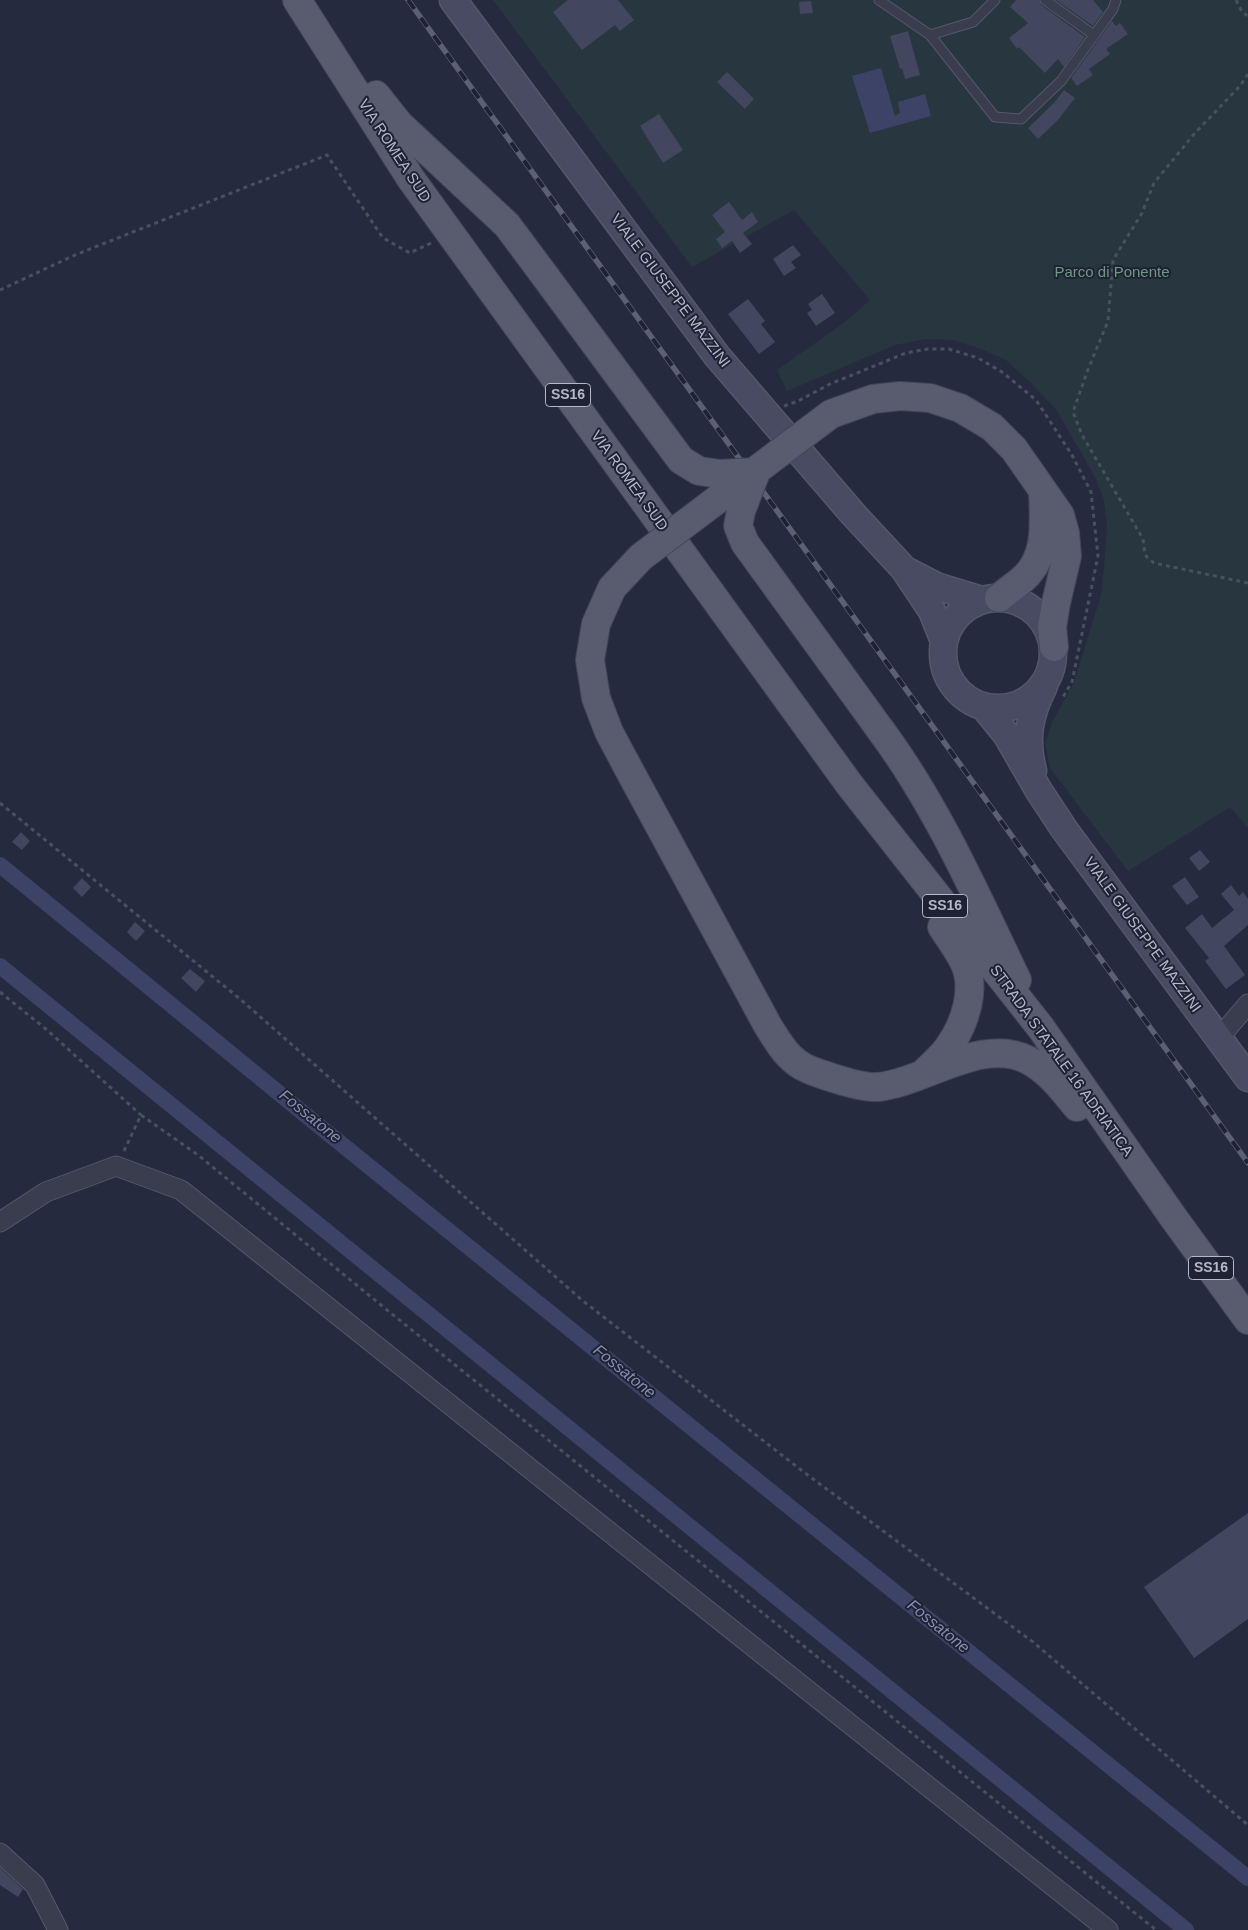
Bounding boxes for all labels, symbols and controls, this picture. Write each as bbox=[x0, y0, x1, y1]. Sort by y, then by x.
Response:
street label: VIA ROMEA SUD bbox=[354, 96, 434, 206]
street label: VIALE GIUSEPPE MAZZINI bbox=[606, 211, 734, 371]
park label: Parco di Ponente bbox=[1054, 264, 1170, 282]
road number: SS16 bbox=[546, 384, 590, 406]
street label: VIA ROMEA SUD bbox=[587, 427, 671, 535]
street label: VIALE GIUSEPPE MAZZINI bbox=[1080, 854, 1204, 1016]
road number: SS16 bbox=[922, 894, 968, 918]
street label: STRADA STATALE 16 ADRIATICA bbox=[985, 962, 1137, 1160]
water label: Fossatone bbox=[275, 1086, 345, 1148]
road number: SS16 bbox=[1188, 1256, 1234, 1280]
water label: Fossatone bbox=[589, 1341, 659, 1403]
water label: Fossatone bbox=[903, 1596, 973, 1658]

